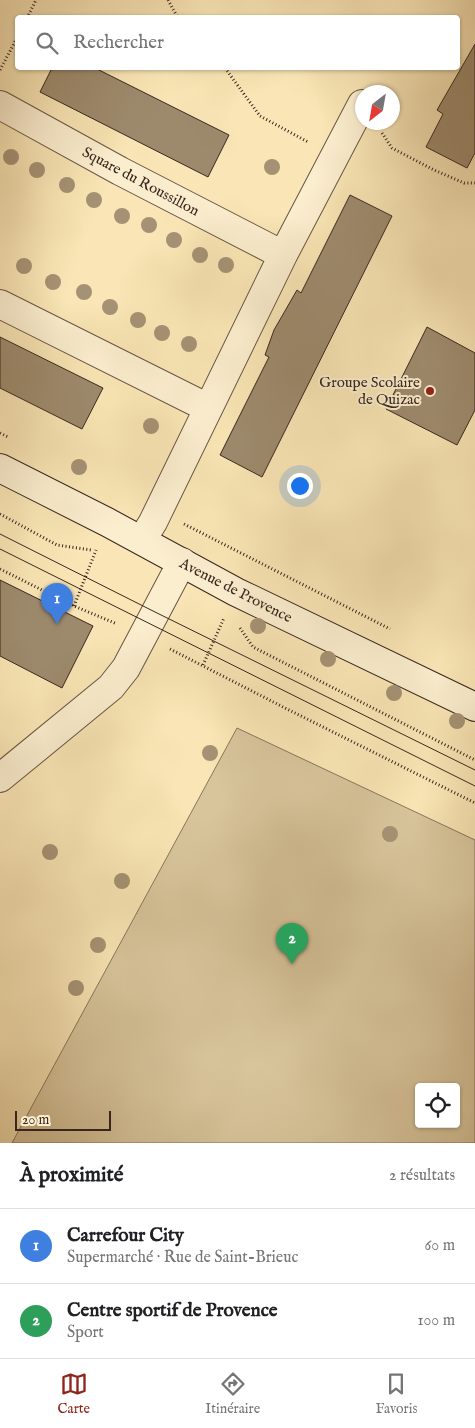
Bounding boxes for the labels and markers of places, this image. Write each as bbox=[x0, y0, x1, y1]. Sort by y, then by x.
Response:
place label: Groupe Scolaire de Quizac bbox=[319, 373, 420, 409]
marker: Groupe Scolaire de Quizac bbox=[424, 385, 436, 397]
pin: 1 bbox=[41, 583, 73, 624]
pin: 2 bbox=[276, 923, 308, 964]

